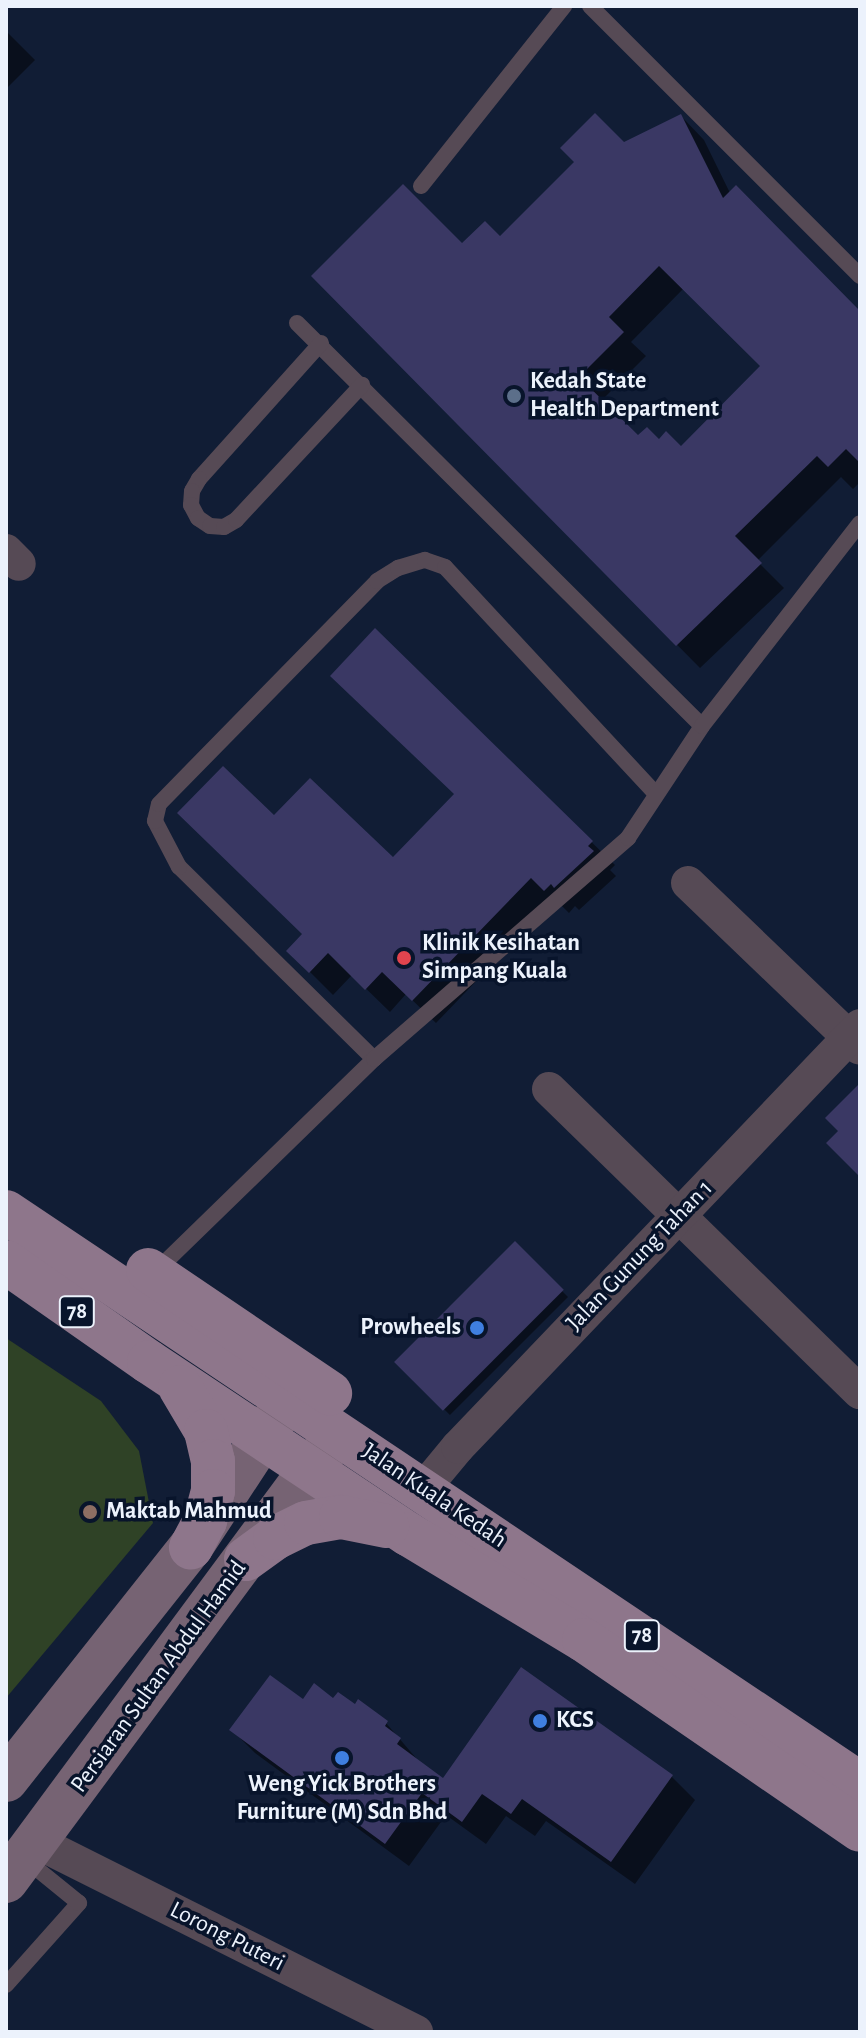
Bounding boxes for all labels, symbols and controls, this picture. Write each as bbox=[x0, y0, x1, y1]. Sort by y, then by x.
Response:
place label: Kedah State Health Department bbox=[530, 368, 719, 424]
marker: Kedah State Health Department bbox=[505, 387, 523, 405]
place label: Klinik Kesihatan Simpang Kuala bbox=[422, 930, 580, 986]
marker: Klinik Kesihatan Simpang Kuala bbox=[393, 947, 415, 969]
street label: Jalan Gunung Tahan 1 bbox=[561, 1175, 719, 1337]
road number: 78 bbox=[57, 1294, 97, 1330]
place label: Prowheels bbox=[360, 1314, 461, 1342]
marker: Prowheels bbox=[468, 1319, 486, 1337]
street label: Jalan Kuala Kedah bbox=[356, 1437, 512, 1555]
place label: Maktab Mahmud bbox=[106, 1498, 272, 1526]
marker: Maktab Mahmud bbox=[81, 1503, 99, 1521]
street label: Persiaran Sultan Abdul Hamid bbox=[65, 1555, 253, 1799]
road number: 78 bbox=[622, 1618, 662, 1654]
place label: KCS bbox=[556, 1707, 594, 1735]
marker: KCS bbox=[531, 1712, 549, 1730]
marker: Weng Yick Brothers Furniture (M) Sdn Bhd bbox=[333, 1749, 351, 1767]
place label: Weng Yick Brothers Furniture (M) Sdn Bhd bbox=[237, 1771, 447, 1827]
street label: Lorong Puteri bbox=[165, 1896, 289, 1978]

